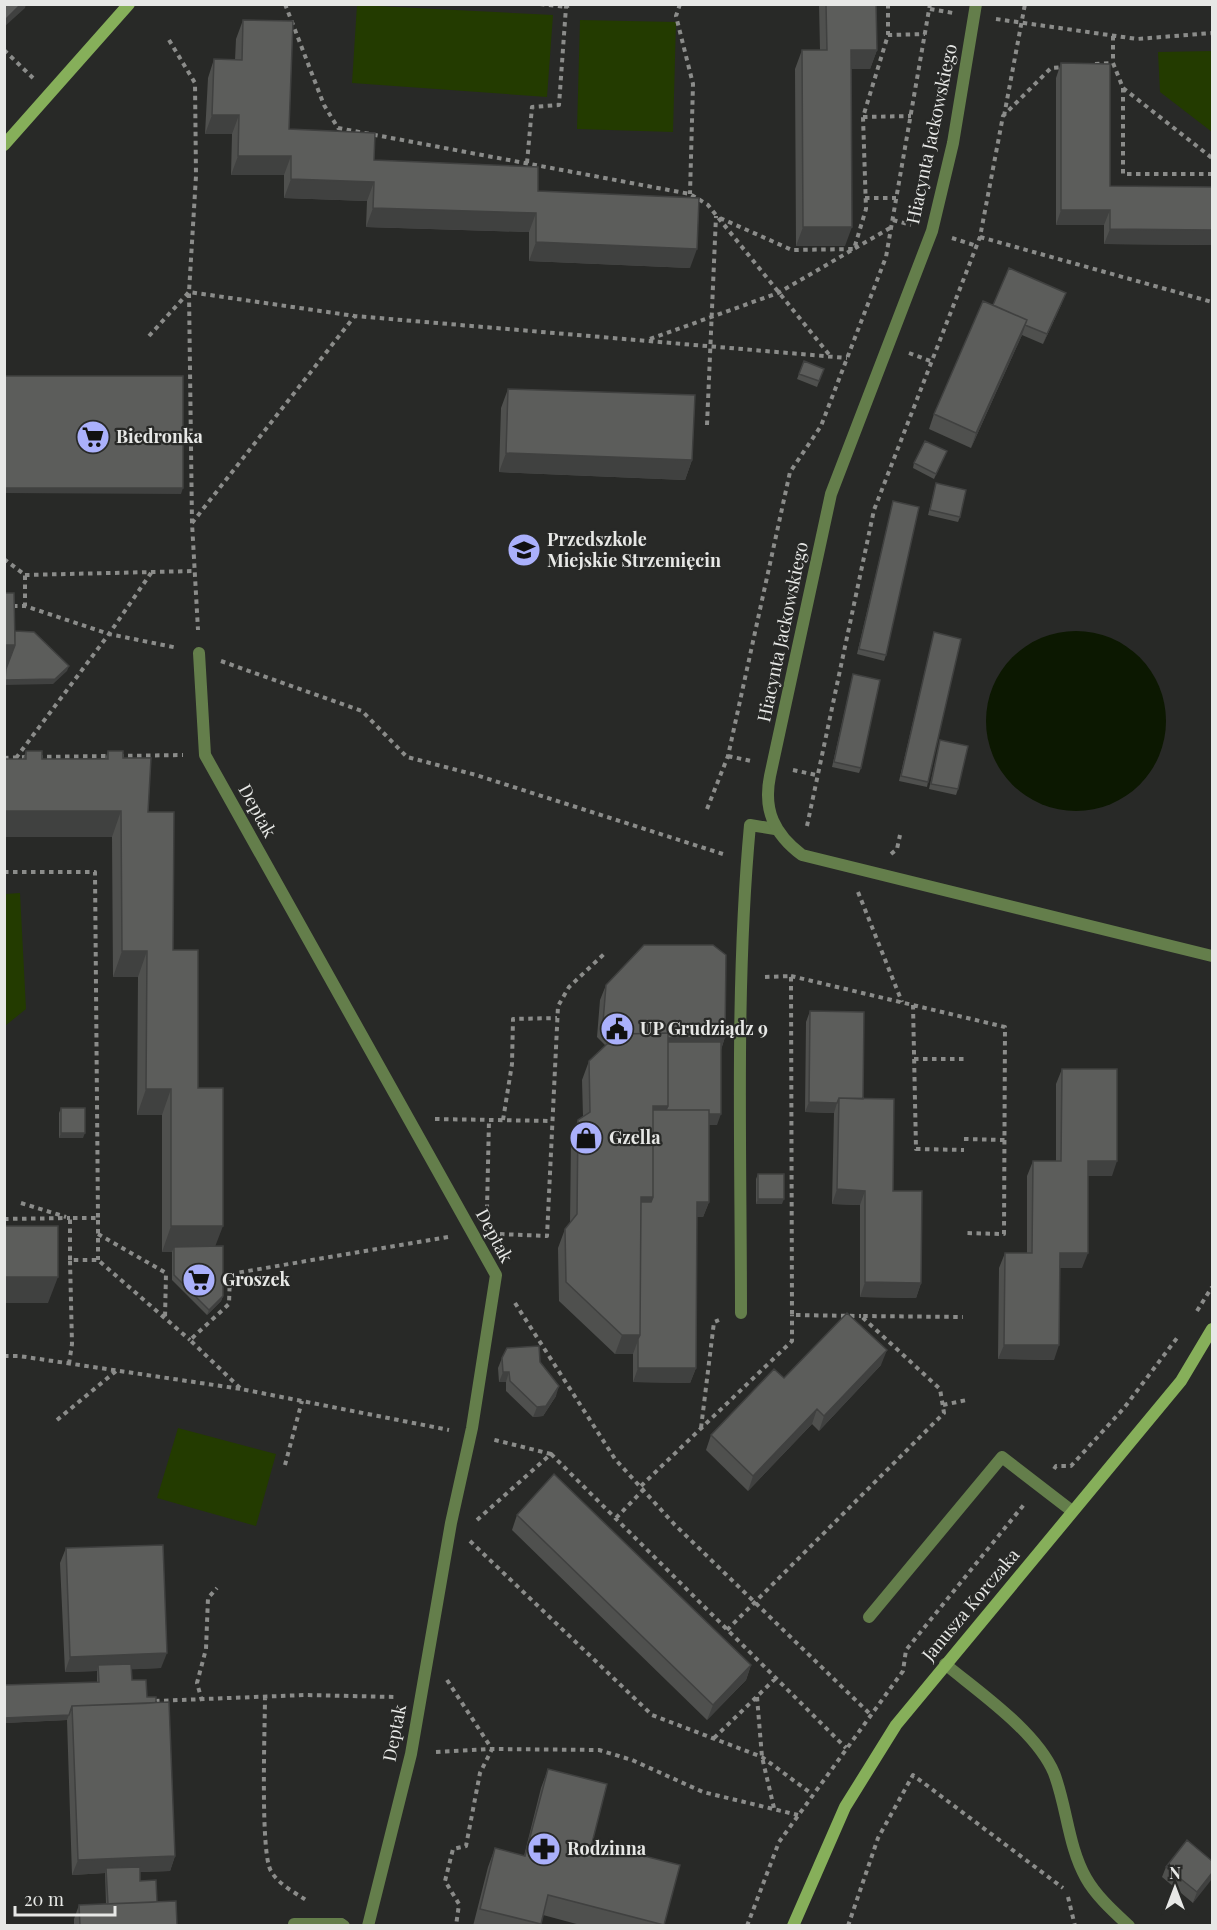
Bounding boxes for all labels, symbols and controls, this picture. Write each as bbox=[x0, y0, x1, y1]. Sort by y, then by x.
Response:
street label: Hiacynta Jackowskiego bbox=[900, 41, 962, 226]
supermarket icon: Biedronka bbox=[75, 419, 111, 455]
place label: Biedronka bbox=[116, 424, 203, 448]
place label: Przedszkole Miejskie Strzemięcin bbox=[547, 527, 721, 572]
school or university icon: Przedszkole Miejskie Strzemięcin bbox=[506, 532, 542, 568]
street label: Hiacynta Jackowskiego bbox=[751, 539, 813, 724]
street label: Deptak bbox=[233, 779, 282, 842]
public building icon: UP Grudziądz 9 bbox=[599, 1011, 635, 1047]
place label: UP Grudziądz 9 bbox=[640, 1016, 768, 1040]
shop icon: Gzella bbox=[568, 1120, 604, 1156]
place label: Gzella bbox=[609, 1125, 661, 1149]
street label: Deptak bbox=[471, 1204, 519, 1267]
supermarket icon: Groszek bbox=[181, 1262, 217, 1298]
place label: Groszek bbox=[222, 1267, 290, 1291]
street label: Janusza Korczaka bbox=[915, 1543, 1024, 1666]
street label: Deptak bbox=[377, 1702, 411, 1763]
pharmacy icon: Rodzinna bbox=[526, 1831, 562, 1867]
place label: Rodzinna bbox=[567, 1836, 647, 1860]
north arrow bbox=[1145, 1858, 1205, 1918]
text: N bbox=[1169, 1862, 1181, 1883]
scale bar bbox=[15, 1879, 116, 1917]
text: 20 m bbox=[24, 1887, 64, 1911]

